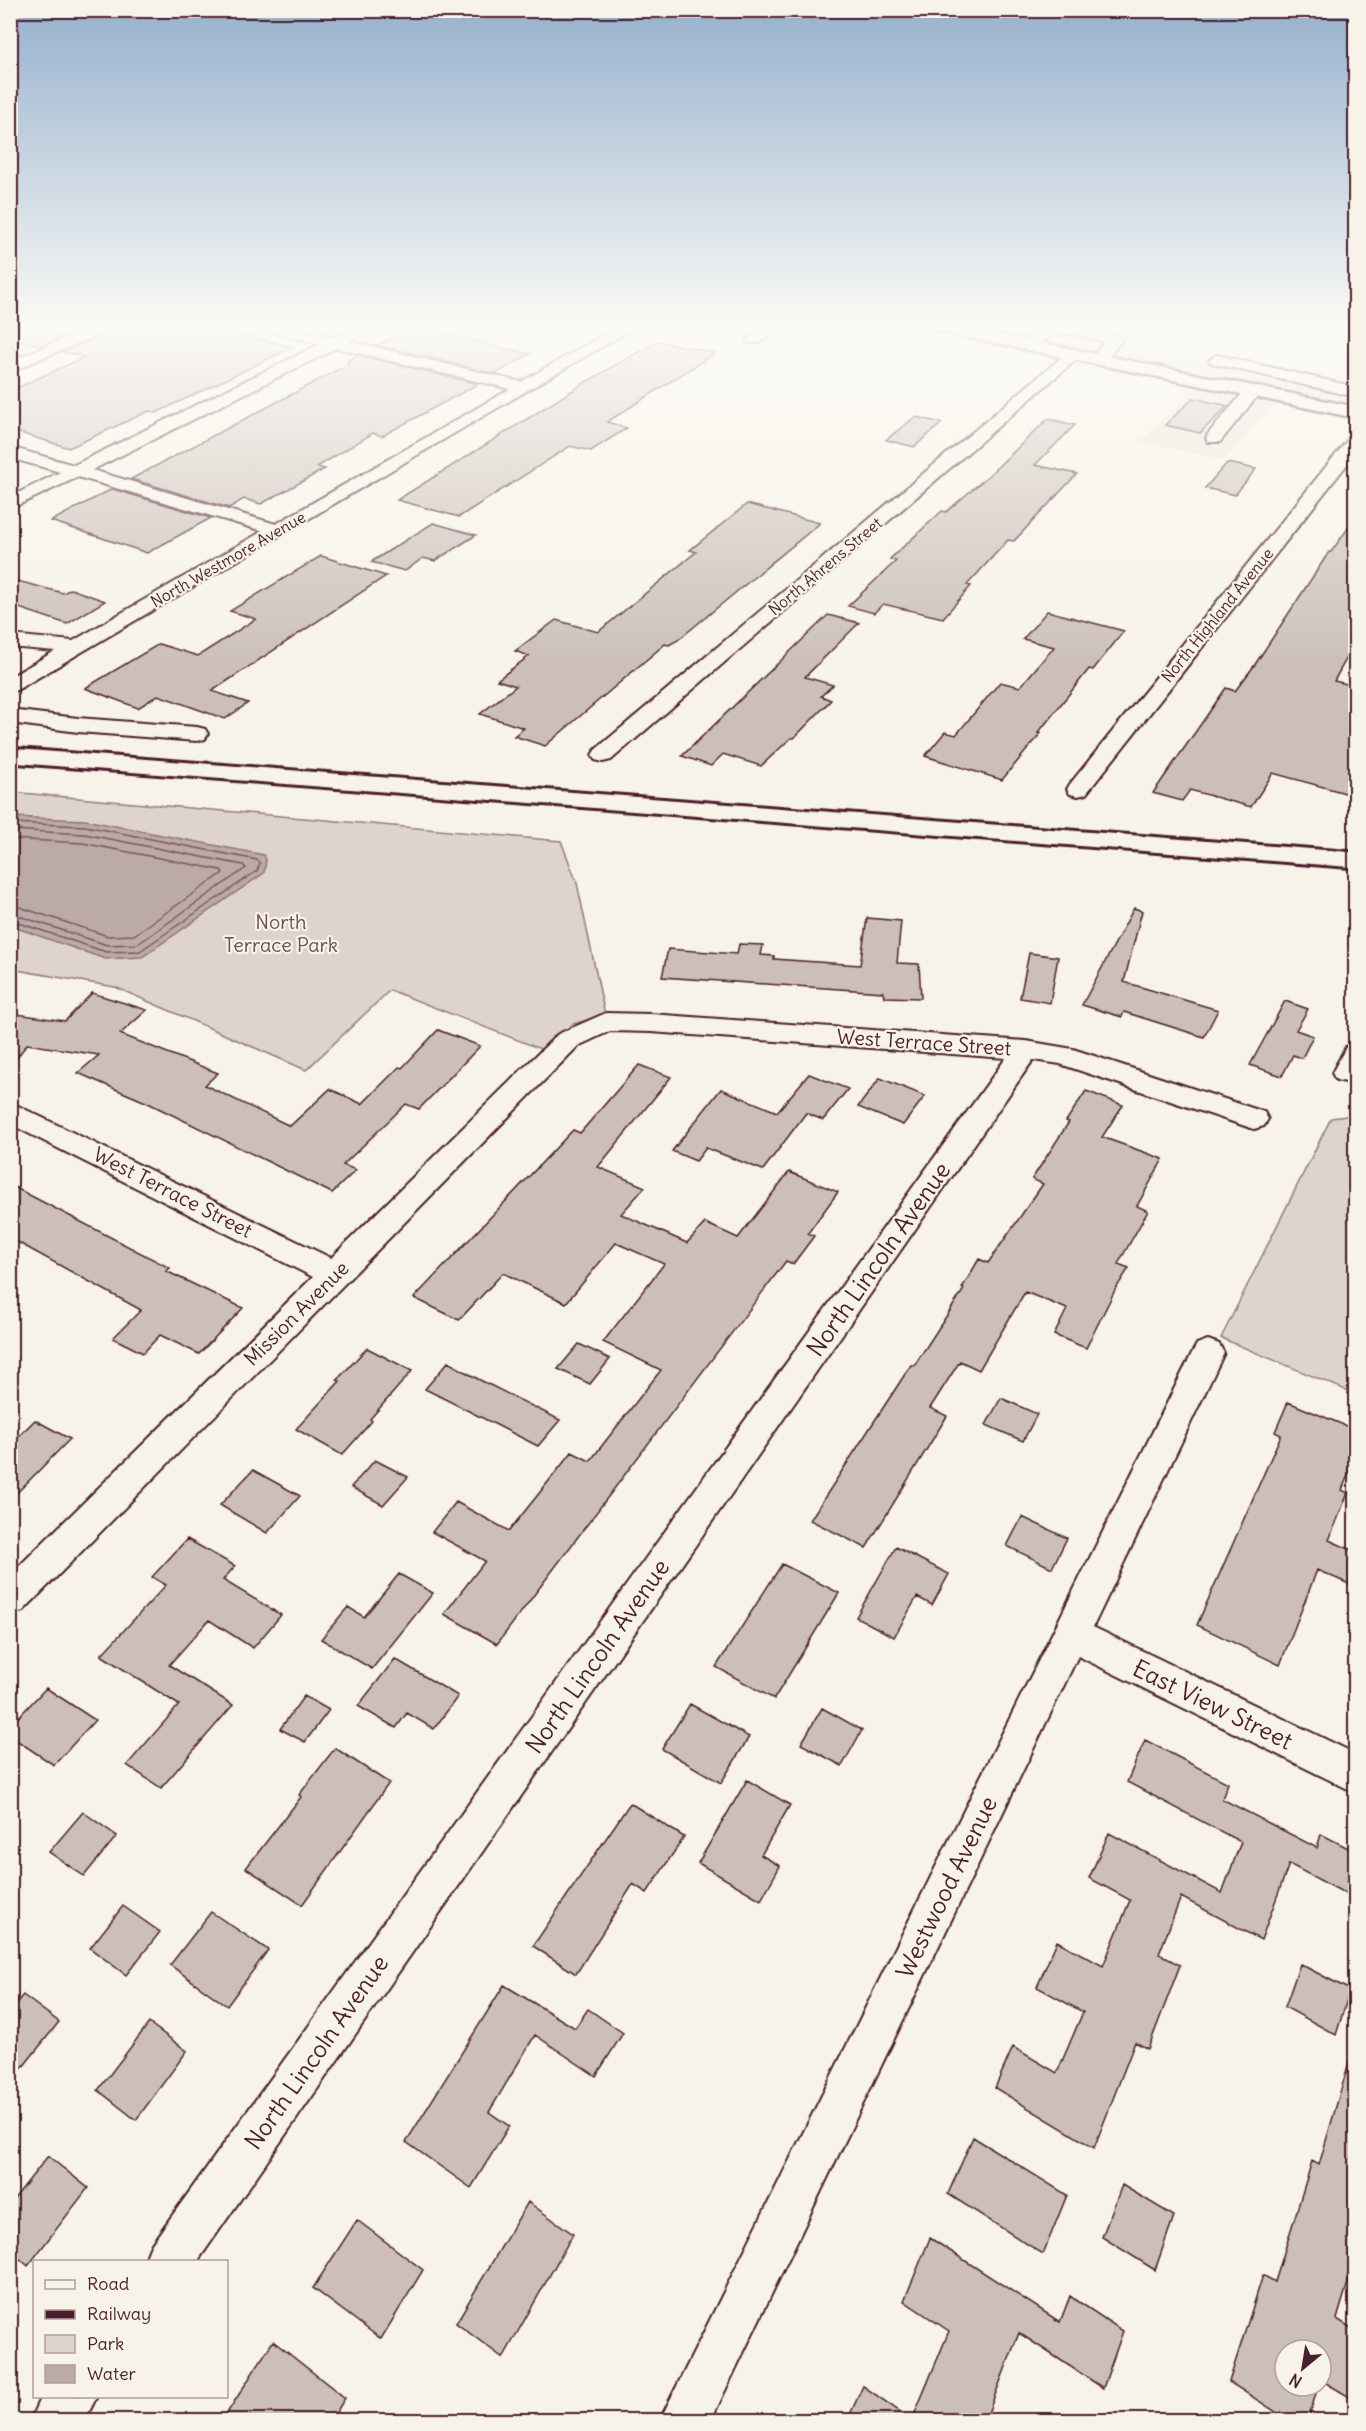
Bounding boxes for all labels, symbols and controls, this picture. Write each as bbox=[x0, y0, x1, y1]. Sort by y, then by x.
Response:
street label: North Westmore Avenue bbox=[147, 507, 309, 611]
street label: North Ahrens Street bbox=[764, 512, 886, 619]
street label: North Highland Avenue bbox=[1157, 544, 1277, 686]
park label: North Terrace Park bbox=[224, 909, 338, 957]
street label: West Terrace Street bbox=[836, 1023, 1012, 1061]
street label: West Terrace Street bbox=[89, 1141, 257, 1243]
street label: North Lincoln Avenue bbox=[800, 1156, 956, 1362]
street label: Mission Avenue bbox=[238, 1255, 354, 1371]
street label: North Lincoln Avenue bbox=[519, 1553, 675, 1759]
street label: East View Street bbox=[1128, 1652, 1298, 1756]
street label: Westwood Avenue bbox=[889, 1791, 1003, 1983]
street label: North Lincoln Avenue bbox=[238, 1949, 394, 2155]
legend bbox=[33, 2260, 228, 2398]
text: Road bbox=[87, 2272, 130, 2295]
text: Railway bbox=[87, 2302, 151, 2325]
text: Park bbox=[87, 2332, 124, 2355]
north arrow bbox=[1273, 2338, 1333, 2398]
text: Water bbox=[87, 2362, 137, 2385]
text: N bbox=[1286, 2370, 1305, 2392]

